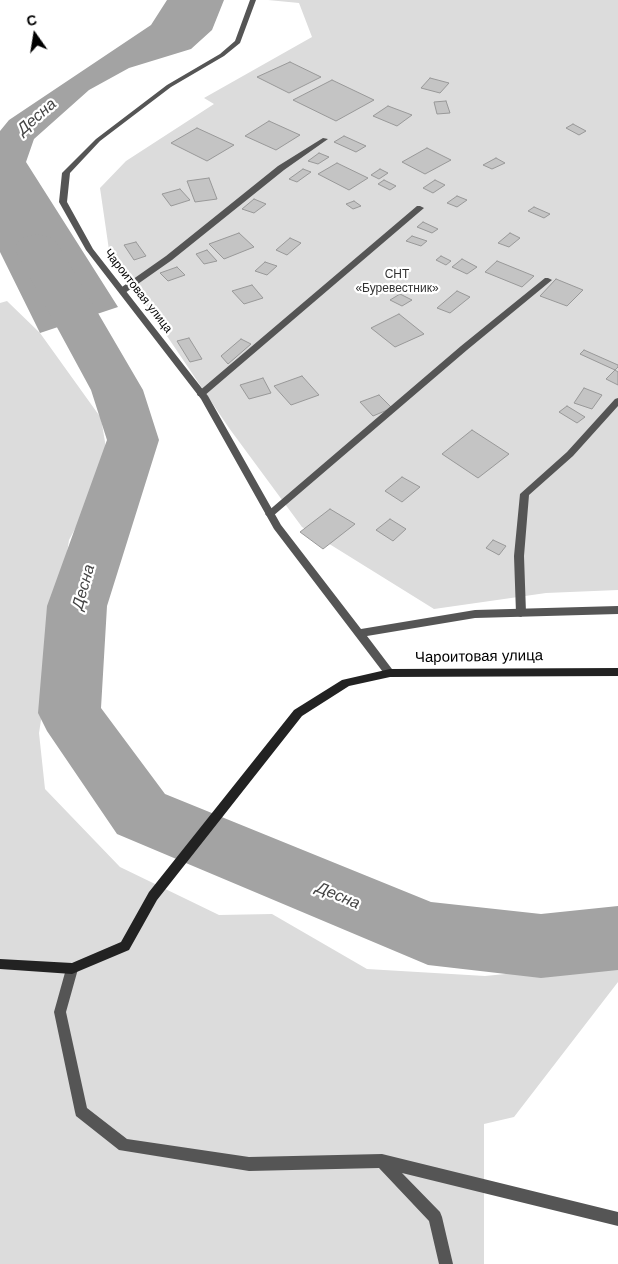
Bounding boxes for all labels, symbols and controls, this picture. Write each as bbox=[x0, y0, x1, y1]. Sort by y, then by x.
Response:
north arrow bbox=[10, 10, 60, 60]
text: С bbox=[25, 11, 38, 29]
water label: Десна bbox=[13, 95, 61, 139]
street label: Чароитовая улица bbox=[101, 246, 175, 336]
park label: СНТ «Буревестник» bbox=[355, 268, 439, 296]
water label: Десна bbox=[68, 562, 100, 612]
street label: Чароитовая улица bbox=[415, 647, 543, 667]
water label: Десна bbox=[313, 878, 363, 914]

